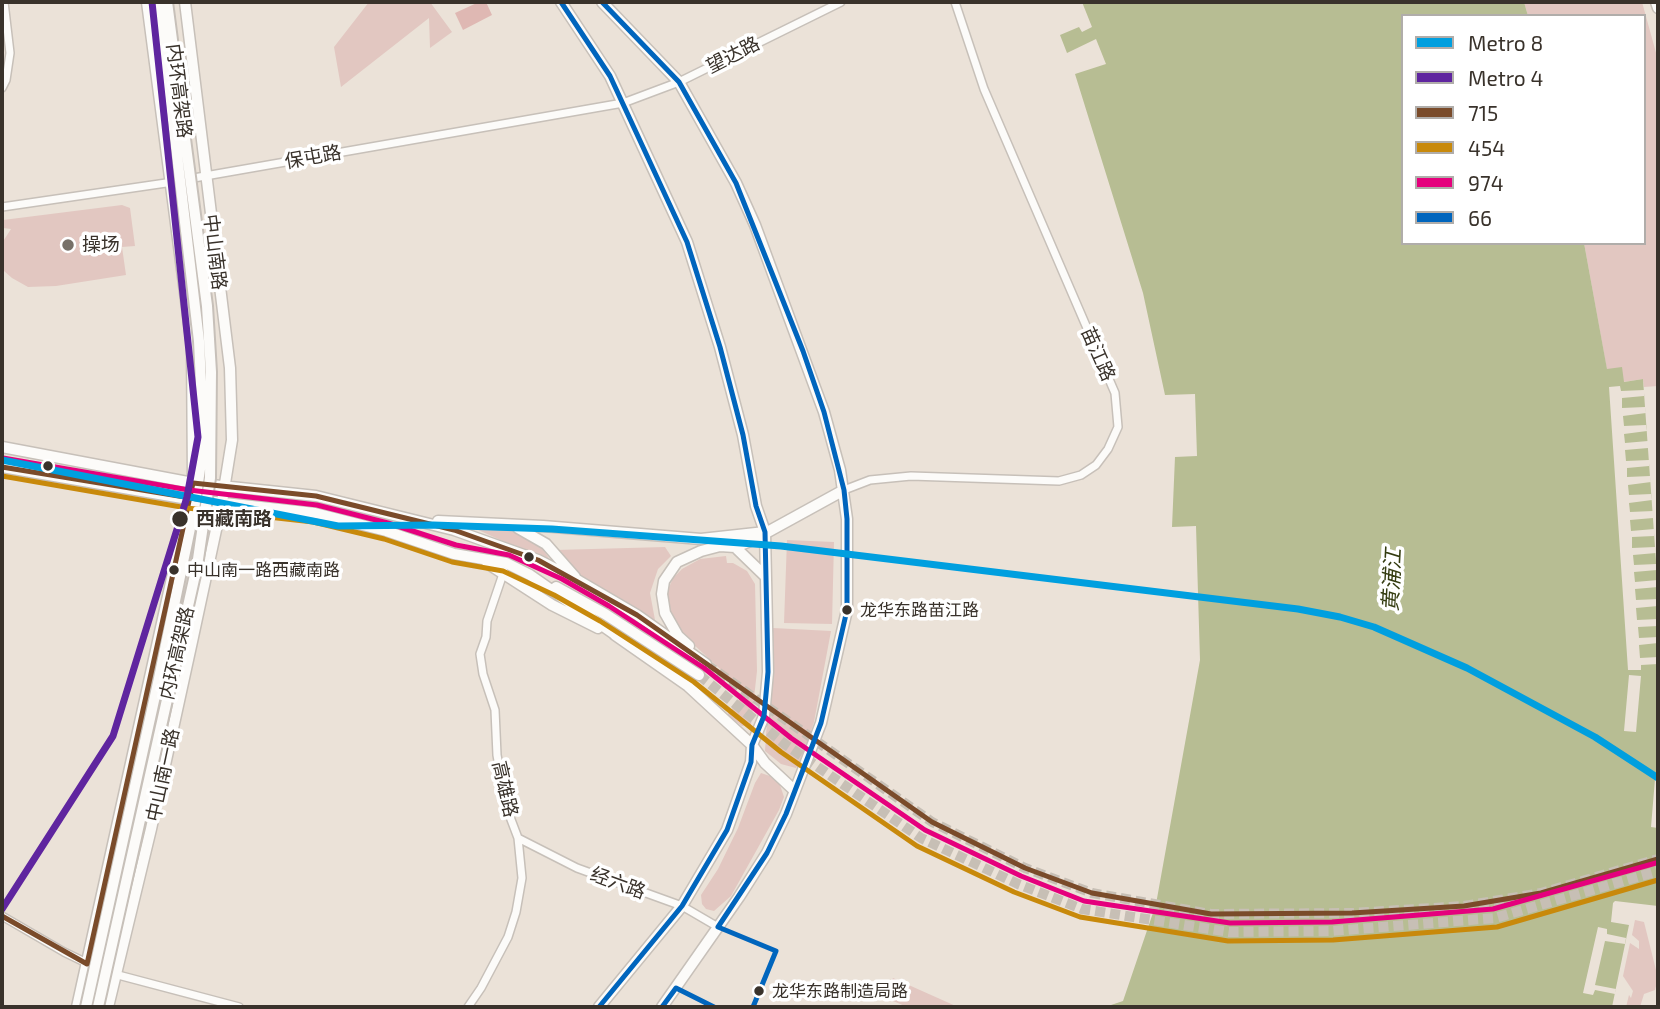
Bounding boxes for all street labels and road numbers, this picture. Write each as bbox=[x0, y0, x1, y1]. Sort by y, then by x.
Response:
street label: 望达路 bbox=[702, 32, 764, 78]
street label: 内环高架路 bbox=[162, 42, 196, 140]
street label: 保屯路 bbox=[283, 141, 343, 173]
street label: 中山南路 bbox=[199, 213, 231, 291]
street label: 苗江路 bbox=[1076, 323, 1120, 385]
street label: 内环高架路 bbox=[155, 604, 199, 702]
street label: 中山南一路 bbox=[142, 726, 184, 824]
street label: 高雄路 bbox=[487, 759, 523, 819]
street label: 经六路 bbox=[587, 863, 649, 903]

